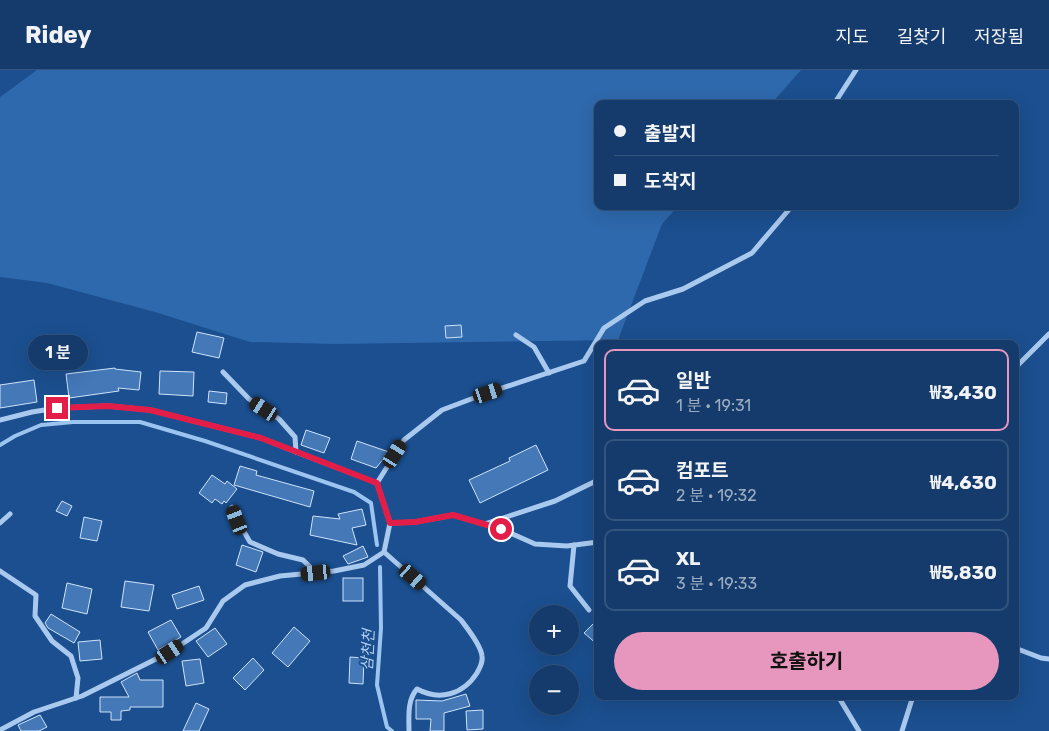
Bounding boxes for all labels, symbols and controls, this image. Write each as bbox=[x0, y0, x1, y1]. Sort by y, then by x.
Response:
text: Ridey bbox=[25, 21, 92, 49]
text: 지도 bbox=[836, 26, 869, 48]
text: 길찾기 bbox=[897, 26, 946, 48]
text: 저장됨 bbox=[974, 26, 1024, 48]
text: 출발지 bbox=[644, 122, 696, 145]
text: 도착지 bbox=[644, 170, 696, 193]
callout: 1 분 bbox=[27, 336, 87, 370]
text: 1 분 bbox=[45, 343, 71, 362]
icon: car bbox=[616, 368, 661, 413]
text: 일반 bbox=[676, 369, 711, 392]
car bbox=[471, 381, 504, 405]
text: ₩3,430 bbox=[930, 381, 997, 404]
car bbox=[247, 395, 280, 423]
text: 1 분 · 19:31 bbox=[676, 396, 751, 415]
route end bbox=[46, 397, 68, 419]
car bbox=[380, 437, 409, 471]
icon: car bbox=[616, 458, 661, 503]
text: 컴포트 bbox=[676, 459, 728, 482]
text: ₩4,630 bbox=[930, 471, 997, 494]
text: 2 분 · 19:32 bbox=[676, 486, 757, 505]
car bbox=[224, 503, 249, 537]
route start bbox=[490, 518, 512, 540]
text: XL bbox=[676, 547, 700, 570]
icon: car bbox=[616, 548, 661, 593]
car bbox=[396, 561, 429, 593]
text: ₩5,830 bbox=[930, 561, 997, 584]
car bbox=[300, 564, 331, 582]
text: 3 분 · 19:33 bbox=[676, 574, 757, 593]
map controls bbox=[529, 605, 579, 715]
button: + bbox=[529, 605, 579, 655]
water label: 삼천천 bbox=[358, 627, 378, 671]
button: 호출하기 bbox=[614, 632, 999, 690]
car bbox=[153, 637, 186, 667]
button: − bbox=[529, 665, 579, 715]

